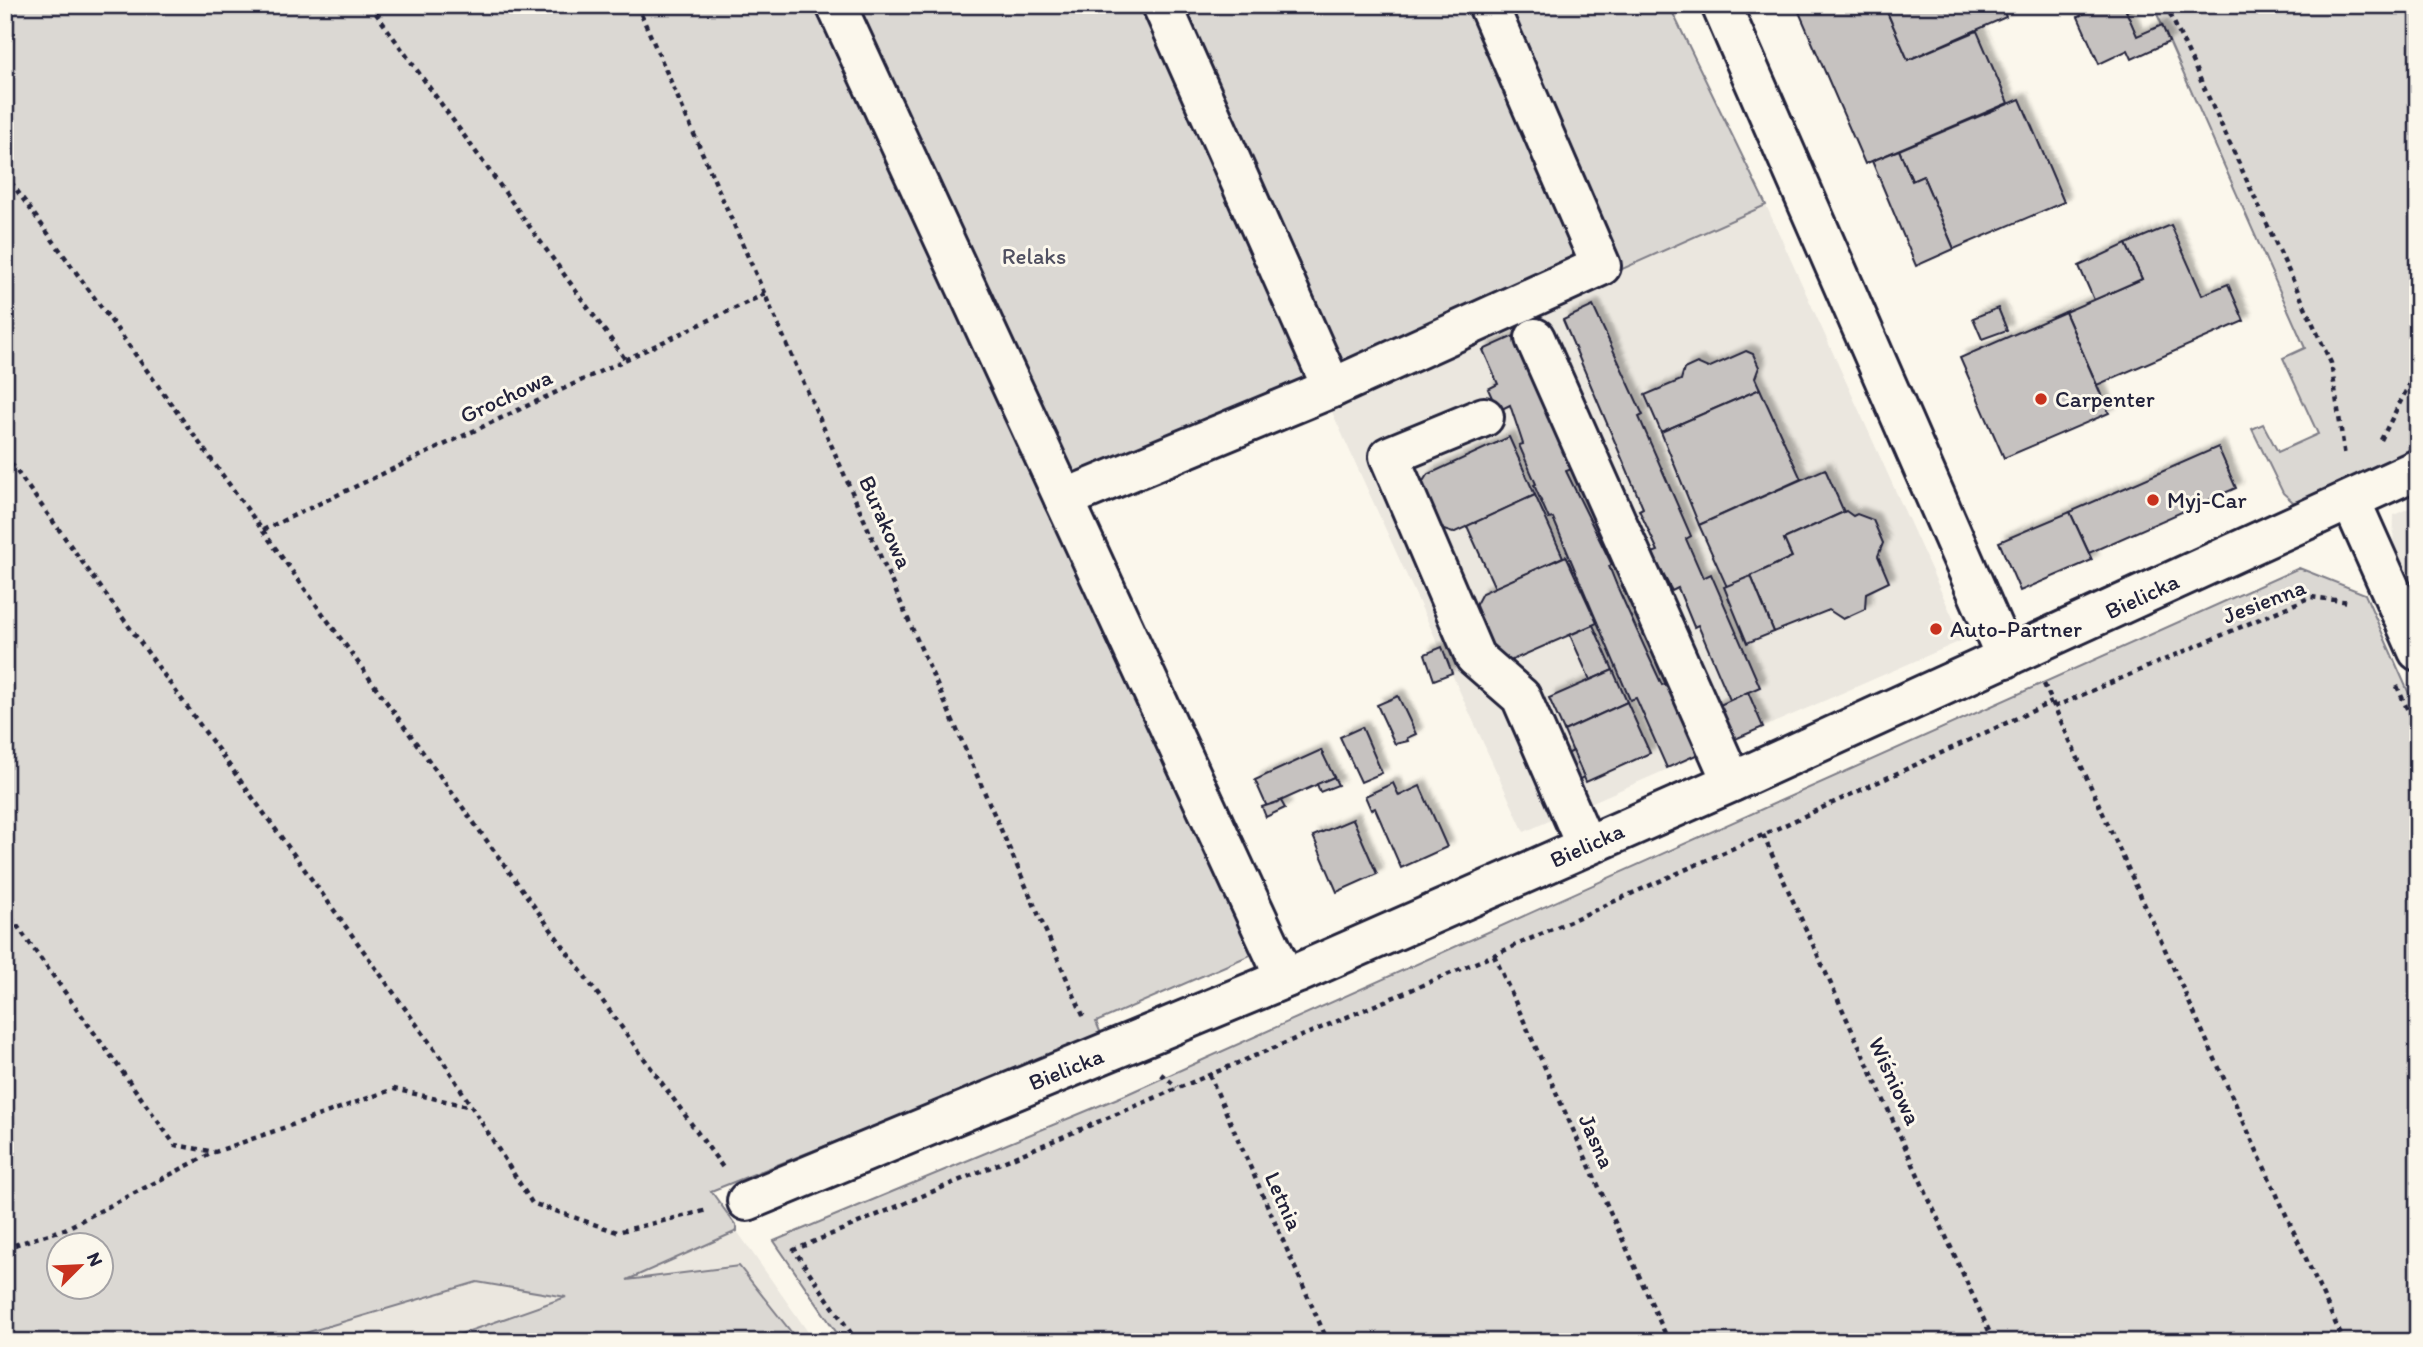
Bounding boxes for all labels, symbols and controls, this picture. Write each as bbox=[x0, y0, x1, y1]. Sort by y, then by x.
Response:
park label: Relaks bbox=[1002, 242, 1066, 270]
street label: Grochowa bbox=[455, 362, 557, 430]
place label: Carpenter bbox=[2055, 385, 2155, 413]
marker: Carpenter bbox=[2033, 391, 2049, 407]
street label: Burakowa bbox=[853, 471, 919, 573]
place label: Myj-Car bbox=[2167, 486, 2247, 514]
marker: Myj-Car bbox=[2145, 492, 2161, 508]
street label: Bielicka bbox=[2101, 567, 2183, 625]
street label: Jesienna bbox=[2218, 572, 2310, 630]
place label: Auto-Partner bbox=[1950, 615, 2082, 643]
marker: Auto-Partner bbox=[1928, 621, 1944, 637]
street label: Bielicka bbox=[1546, 816, 1628, 874]
street label: Wiśniowa bbox=[1862, 1032, 1928, 1130]
street label: Bielicka bbox=[1024, 1041, 1108, 1097]
street label: Jasna bbox=[1573, 1109, 1621, 1173]
street label: Letnia bbox=[1259, 1167, 1309, 1235]
north arrow bbox=[46, 1232, 116, 1302]
text: N bbox=[82, 1249, 108, 1270]

